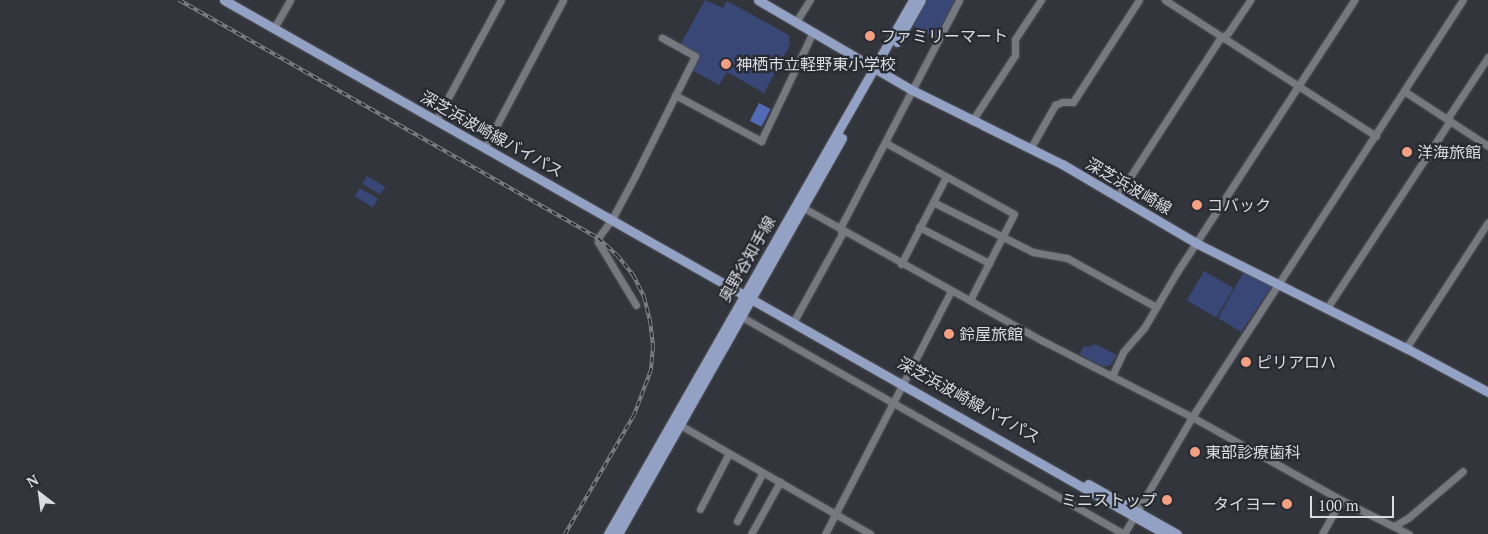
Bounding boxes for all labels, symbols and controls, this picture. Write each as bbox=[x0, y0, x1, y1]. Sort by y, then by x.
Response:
place label: ファミリーマート bbox=[880, 26, 1008, 46]
marker: ファミリーマート bbox=[864, 30, 876, 42]
place label: 神栖市立軽野東小学校 bbox=[736, 54, 896, 74]
marker: 神栖市立軽野東小学校 bbox=[720, 58, 732, 70]
street label: 深芝浜波崎線バイパス bbox=[417, 87, 567, 181]
place label: 洋海旅館 bbox=[1417, 142, 1481, 162]
marker: 洋海旅館 bbox=[1401, 146, 1413, 158]
street label: 深芝浜波崎線 bbox=[1083, 154, 1175, 218]
place label: コバック bbox=[1207, 195, 1271, 215]
marker: コバック bbox=[1191, 199, 1203, 211]
street label: 奥野谷知手線 bbox=[715, 213, 779, 305]
place label: 鈴屋旅館 bbox=[959, 324, 1023, 344]
marker: 鈴屋旅館 bbox=[943, 328, 955, 340]
place label: ピリアロハ bbox=[1256, 352, 1336, 372]
street label: 深芝浜波崎線バイパス bbox=[894, 353, 1044, 447]
marker: ピリアロハ bbox=[1240, 356, 1252, 368]
place label: 東部診療歯科 bbox=[1205, 442, 1301, 462]
marker: 東部診療歯科 bbox=[1189, 446, 1201, 458]
north arrow bbox=[15, 469, 65, 519]
text: N bbox=[23, 470, 42, 491]
scale bar bbox=[1313, 486, 1397, 518]
place label: ミニストップ bbox=[1061, 490, 1157, 510]
marker: ミニストップ bbox=[1161, 494, 1173, 506]
place label: タイヨー bbox=[1213, 494, 1277, 514]
text: 100 m bbox=[1318, 495, 1359, 515]
marker: タイヨー bbox=[1281, 498, 1293, 510]

